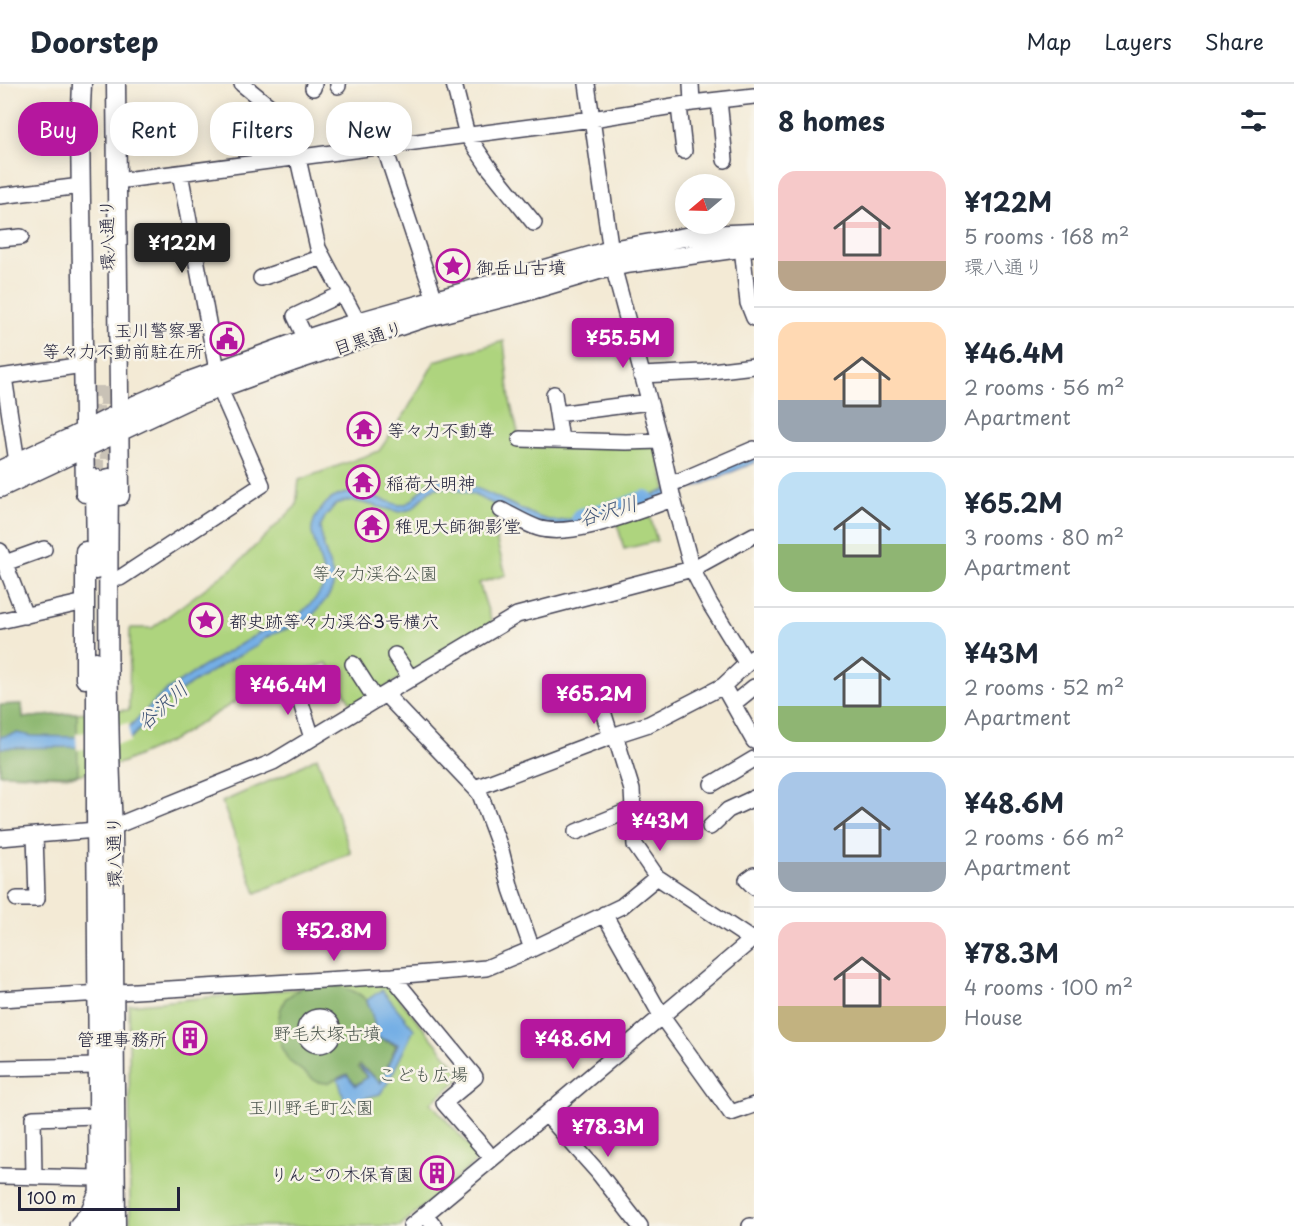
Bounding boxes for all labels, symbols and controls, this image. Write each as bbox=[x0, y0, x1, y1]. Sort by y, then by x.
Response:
text: Doorstep bbox=[30, 20, 159, 63]
text: Map bbox=[1027, 25, 1071, 57]
text: Layers bbox=[1104, 25, 1172, 57]
text: Share bbox=[1205, 25, 1264, 57]
text: 8 homes bbox=[778, 101, 885, 140]
chip: Buy bbox=[18, 102, 98, 156]
chip: Rent bbox=[110, 102, 198, 156]
chip: Filters bbox=[210, 102, 314, 156]
chip: New bbox=[326, 102, 412, 156]
icon: filters bbox=[1237, 104, 1270, 137]
north arrow bbox=[675, 174, 735, 234]
map controls bbox=[675, 174, 735, 234]
text: ¥122M bbox=[964, 182, 1052, 221]
icon: home bbox=[826, 195, 898, 267]
street label: 環八通り bbox=[92, 199, 120, 271]
text: 5 rooms · 168 m² bbox=[964, 221, 1129, 251]
pin: ¥122M bbox=[140, 223, 224, 274]
text: ¥122M bbox=[148, 227, 216, 257]
place icon: 御岳山古墳 bbox=[435, 248, 471, 284]
text: 環八通り bbox=[964, 251, 1044, 281]
place label: 御岳山古墳 bbox=[476, 253, 566, 280]
street label: 目黒通り bbox=[330, 313, 406, 361]
place label: 玉川警察署 等々力不動前駐在所 bbox=[42, 316, 204, 364]
pin: ¥55.5M bbox=[574, 318, 672, 369]
public building icon: 玉川警察署 等々力不動前駐在所 bbox=[209, 321, 245, 357]
text: ¥55.5M bbox=[586, 322, 660, 352]
text: ¥46.4M bbox=[964, 333, 1064, 372]
icon: home bbox=[826, 346, 898, 418]
text: 2 rooms · 56 m² bbox=[964, 372, 1125, 402]
text: Apartment bbox=[964, 402, 1071, 432]
temple icon: 等々力不動尊 bbox=[346, 411, 382, 447]
place label: 等々力不動尊 bbox=[387, 416, 495, 443]
temple icon: 稲荷大明神 bbox=[345, 464, 381, 500]
place label: 稲荷大明神 bbox=[386, 469, 476, 496]
text: ¥65.2M bbox=[964, 483, 1063, 522]
water label: 谷沢川 bbox=[575, 487, 641, 533]
icon: home bbox=[826, 496, 898, 568]
temple icon: 稚児大師御影堂 bbox=[354, 507, 390, 543]
place label: 稚児大師御影堂 bbox=[395, 512, 521, 539]
text: 3 rooms · 80 m² bbox=[964, 522, 1124, 552]
text: Apartment bbox=[964, 552, 1071, 582]
park label: 等々力渓谷公園 bbox=[312, 559, 438, 586]
place icon: 都史跡等々力渓谷3号横穴 bbox=[188, 602, 224, 638]
place label: 都史跡等々力渓谷3号横穴 bbox=[229, 607, 439, 634]
text: ¥43M bbox=[964, 633, 1039, 672]
icon: home bbox=[826, 646, 898, 718]
pin: ¥46.4M bbox=[239, 665, 337, 716]
text: ¥46.4M bbox=[249, 669, 327, 699]
text: 2 rooms · 52 m² bbox=[964, 672, 1124, 702]
water label: 谷沢川 bbox=[130, 674, 194, 736]
pin: ¥65.2M bbox=[545, 674, 643, 725]
text: ¥65.2M bbox=[556, 678, 632, 708]
text: Apartment bbox=[964, 702, 1071, 732]
text: ¥48.6M bbox=[964, 783, 1064, 822]
icon: home bbox=[826, 796, 898, 868]
pin: ¥43M bbox=[624, 801, 696, 852]
text: ¥43M bbox=[631, 805, 689, 835]
street label: 環八通り bbox=[99, 816, 127, 888]
text: 2 rooms · 66 m² bbox=[964, 822, 1124, 852]
text: Apartment bbox=[964, 852, 1071, 882]
pin: ¥52.8M bbox=[285, 911, 383, 962]
text: ¥52.8M bbox=[296, 915, 372, 945]
text: ¥78.3M bbox=[964, 933, 1059, 972]
icon: home bbox=[826, 946, 898, 1018]
text: 4 rooms · 100 m² bbox=[964, 972, 1133, 1002]
text: House bbox=[964, 1002, 1023, 1032]
park label: 野毛大塚古墳 bbox=[273, 1019, 381, 1046]
pin: ¥48.6M bbox=[524, 1019, 622, 1070]
building icon: 管理事務所 bbox=[172, 1020, 208, 1056]
text: ¥48.6M bbox=[535, 1023, 611, 1053]
place label: 管理事務所 bbox=[77, 1025, 167, 1052]
park label: こども広場 bbox=[378, 1060, 468, 1087]
park label: 玉川野毛町公園 bbox=[248, 1093, 374, 1120]
pin: ¥78.3M bbox=[559, 1107, 657, 1158]
text: ¥78.3M bbox=[572, 1111, 645, 1141]
building icon: りんごの木保育園 bbox=[419, 1155, 455, 1191]
place label: りんごの木保育園 bbox=[270, 1160, 414, 1187]
scale bar bbox=[18, 1184, 180, 1212]
text: 100 m bbox=[27, 1185, 76, 1209]

